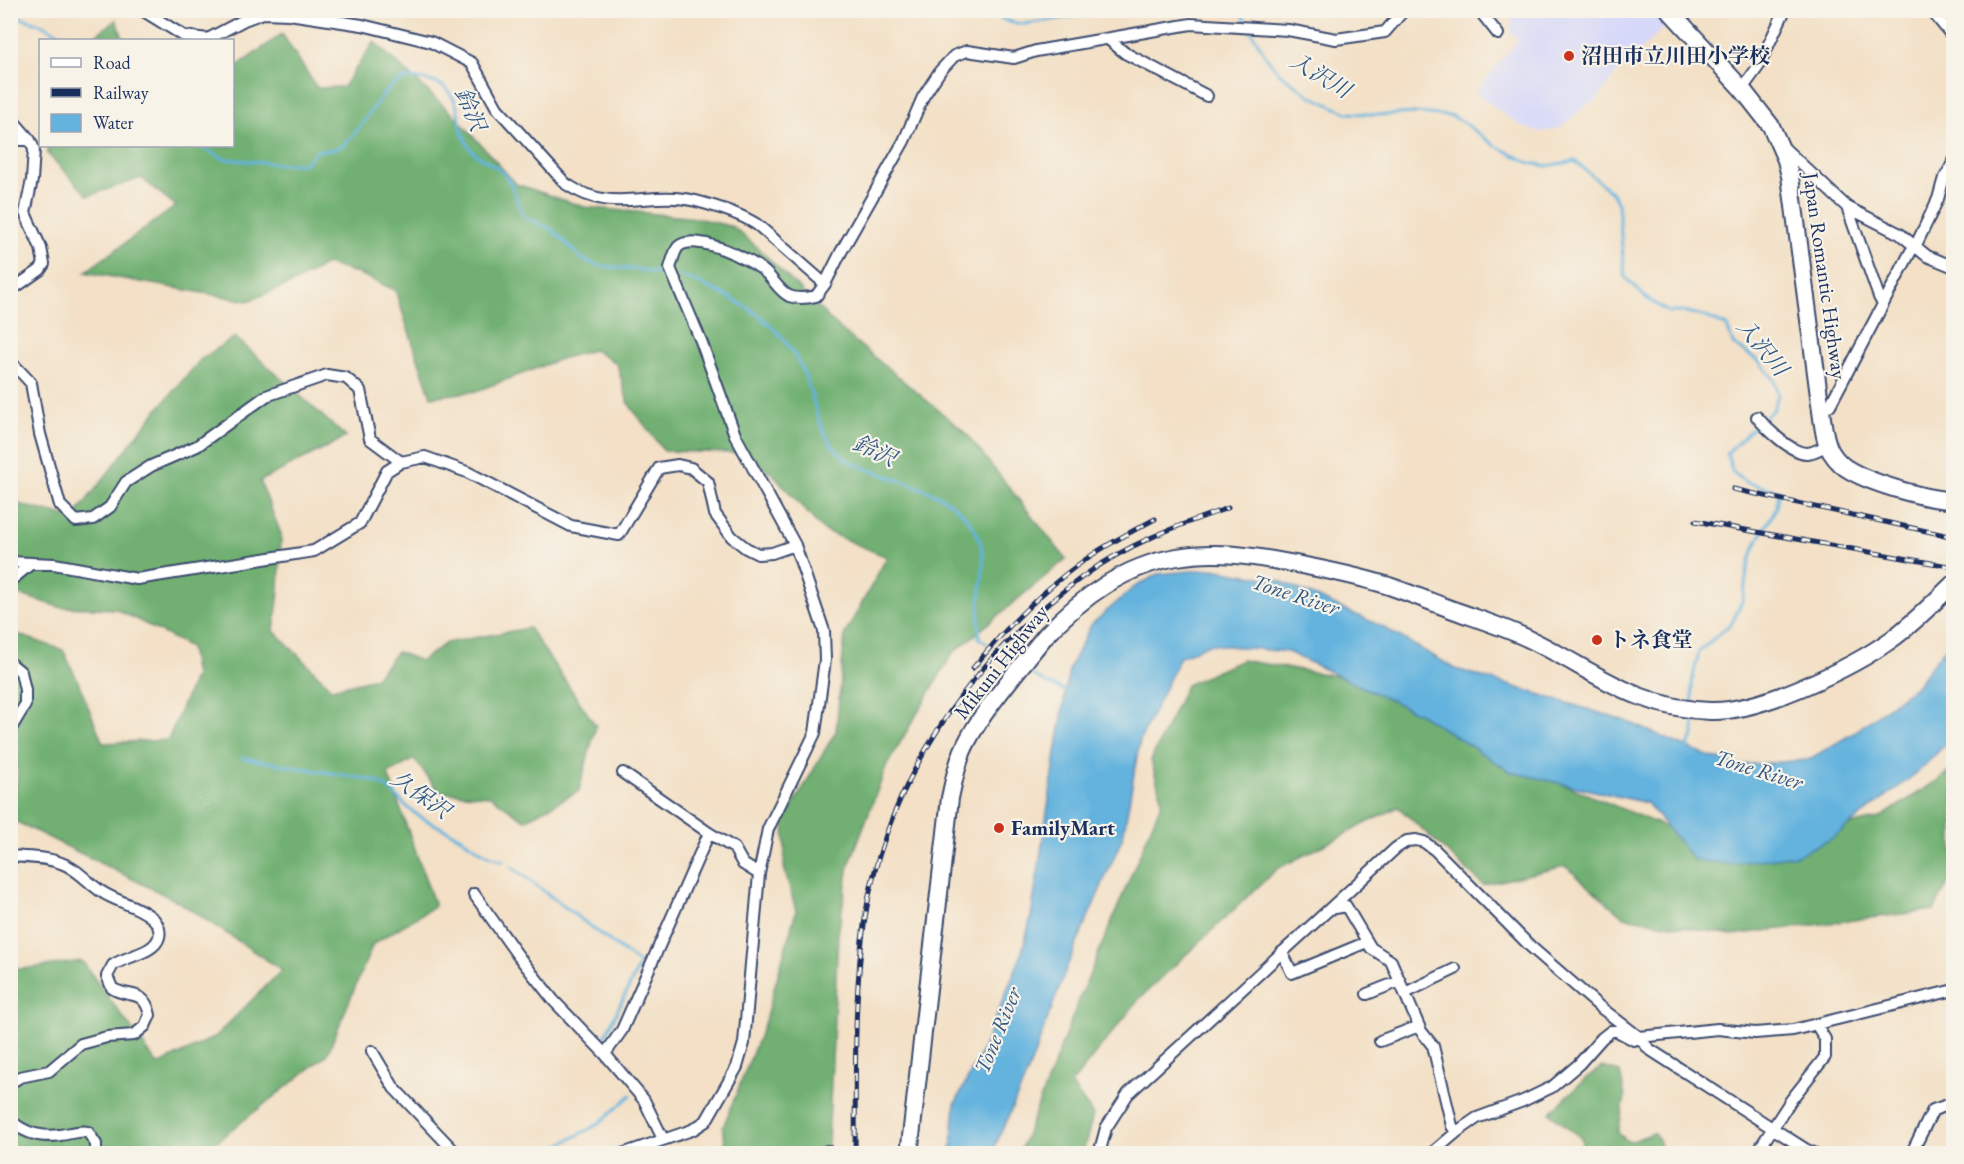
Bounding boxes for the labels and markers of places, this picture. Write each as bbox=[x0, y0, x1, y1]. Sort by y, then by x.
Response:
place label: 沼田市立川田小学校 bbox=[1581, 42, 1770, 69]
marker: 沼田市立川田小学校 bbox=[1562, 49, 1576, 63]
place label: トネ食堂 bbox=[1609, 626, 1693, 653]
marker: トネ食堂 bbox=[1590, 633, 1604, 647]
place label: FamilyMart bbox=[1011, 814, 1115, 841]
marker: FamilyMart bbox=[992, 821, 1006, 835]

